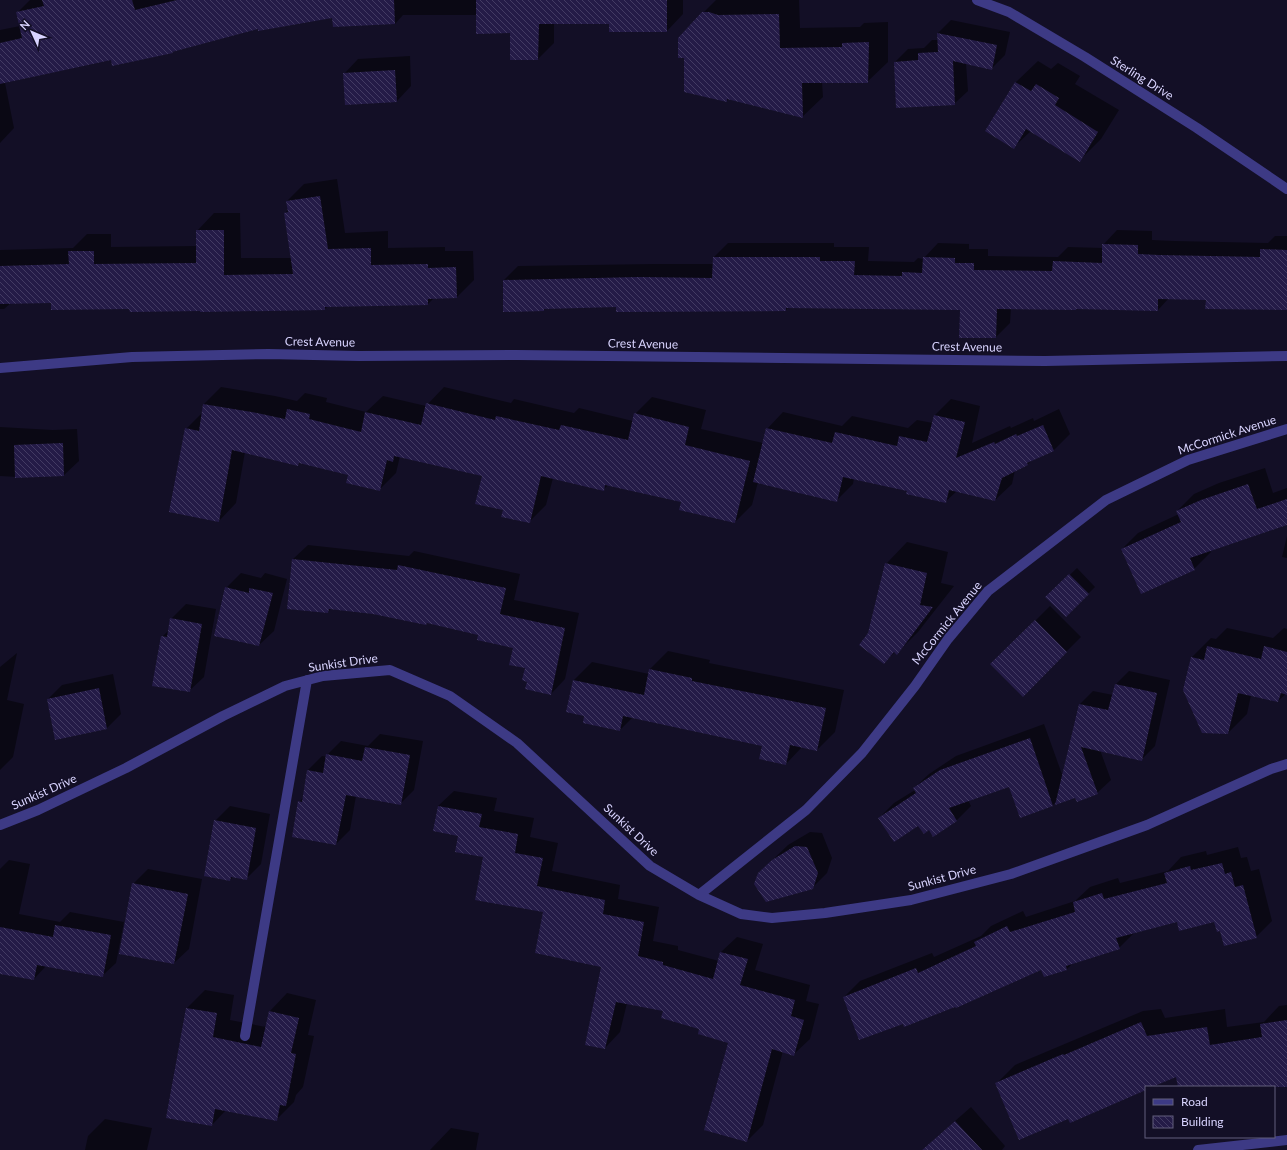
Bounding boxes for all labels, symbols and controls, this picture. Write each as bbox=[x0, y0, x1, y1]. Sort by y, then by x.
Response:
north arrow bbox=[12, 12, 52, 52]
text: N bbox=[17, 17, 32, 32]
street label: Sterling Drive bbox=[1108, 52, 1177, 103]
street label: Crest Avenue bbox=[285, 333, 355, 350]
street label: Crest Avenue bbox=[608, 335, 678, 352]
street label: Crest Avenue bbox=[932, 338, 1002, 355]
street label: McCormick Avenue bbox=[1176, 412, 1278, 458]
street label: McCormick Avenue bbox=[908, 578, 985, 667]
street label: Sunkist Drive bbox=[307, 650, 379, 675]
street label: Sunkist Drive bbox=[9, 770, 79, 813]
street label: Sunkist Drive bbox=[601, 800, 662, 859]
street label: Sunkist Drive bbox=[906, 861, 978, 894]
legend bbox=[1145, 1086, 1275, 1138]
text: Road bbox=[1181, 1094, 1208, 1109]
text: Building bbox=[1181, 1114, 1224, 1129]

